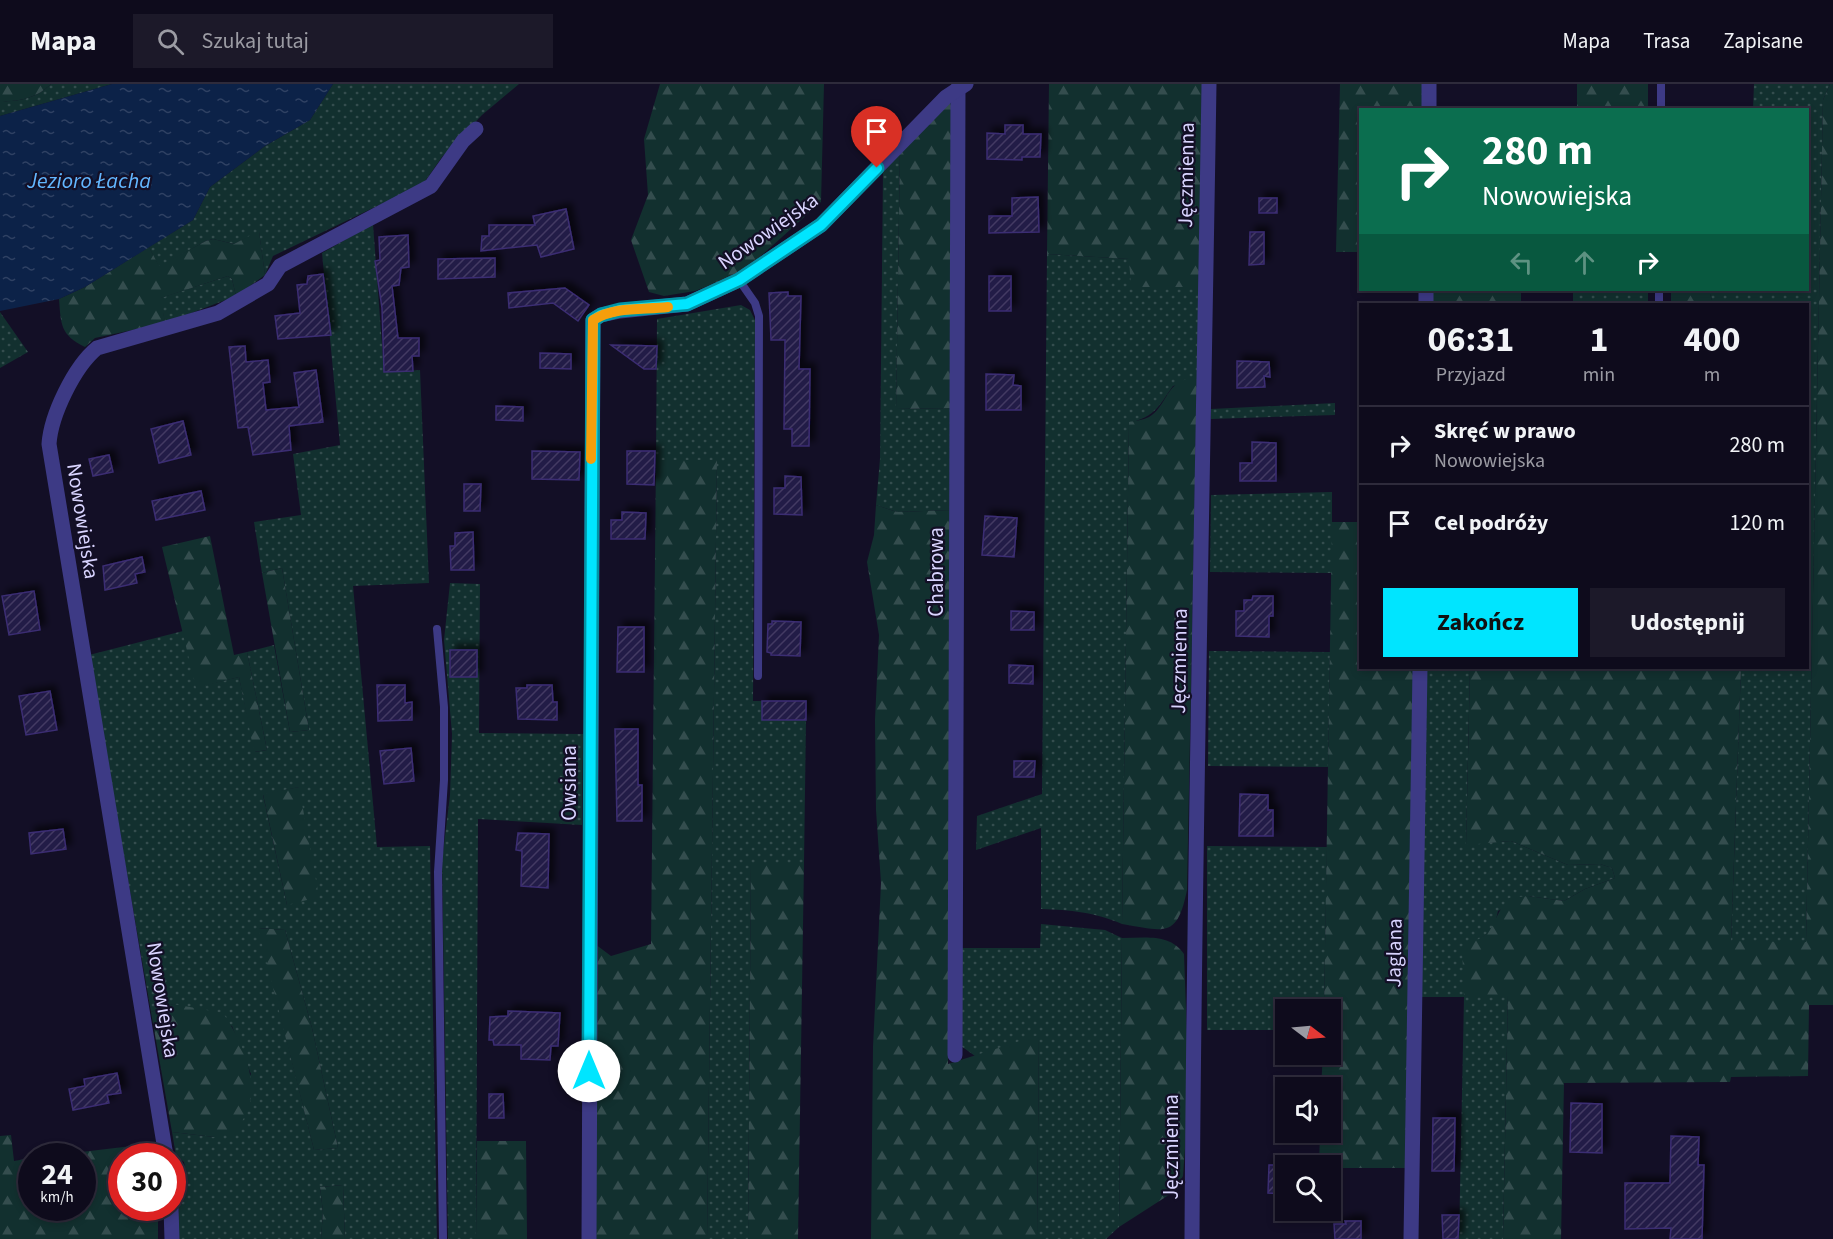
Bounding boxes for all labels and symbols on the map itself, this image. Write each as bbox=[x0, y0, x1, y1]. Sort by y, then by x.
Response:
pin bbox=[851, 106, 902, 168]
street label: Jęczmienna bbox=[1170, 122, 1202, 228]
water label: Jezioro Łacha bbox=[26, 165, 151, 197]
street label: Nowowiejska bbox=[712, 185, 824, 277]
street label: Nowowiejska bbox=[59, 461, 107, 581]
street label: Chabrowa bbox=[921, 527, 951, 617]
street label: Jęczmienna bbox=[1163, 608, 1195, 714]
street label: Owsiana bbox=[554, 745, 584, 821]
street label: Jaglana bbox=[1378, 918, 1410, 988]
street label: Nowowiejska bbox=[139, 940, 187, 1060]
north arrow bbox=[1275, 999, 1341, 1065]
position arrow bbox=[557, 1039, 621, 1103]
street label: Jęczmienna bbox=[1156, 1094, 1186, 1200]
speed limit sign: 30 bbox=[108, 1143, 186, 1221]

